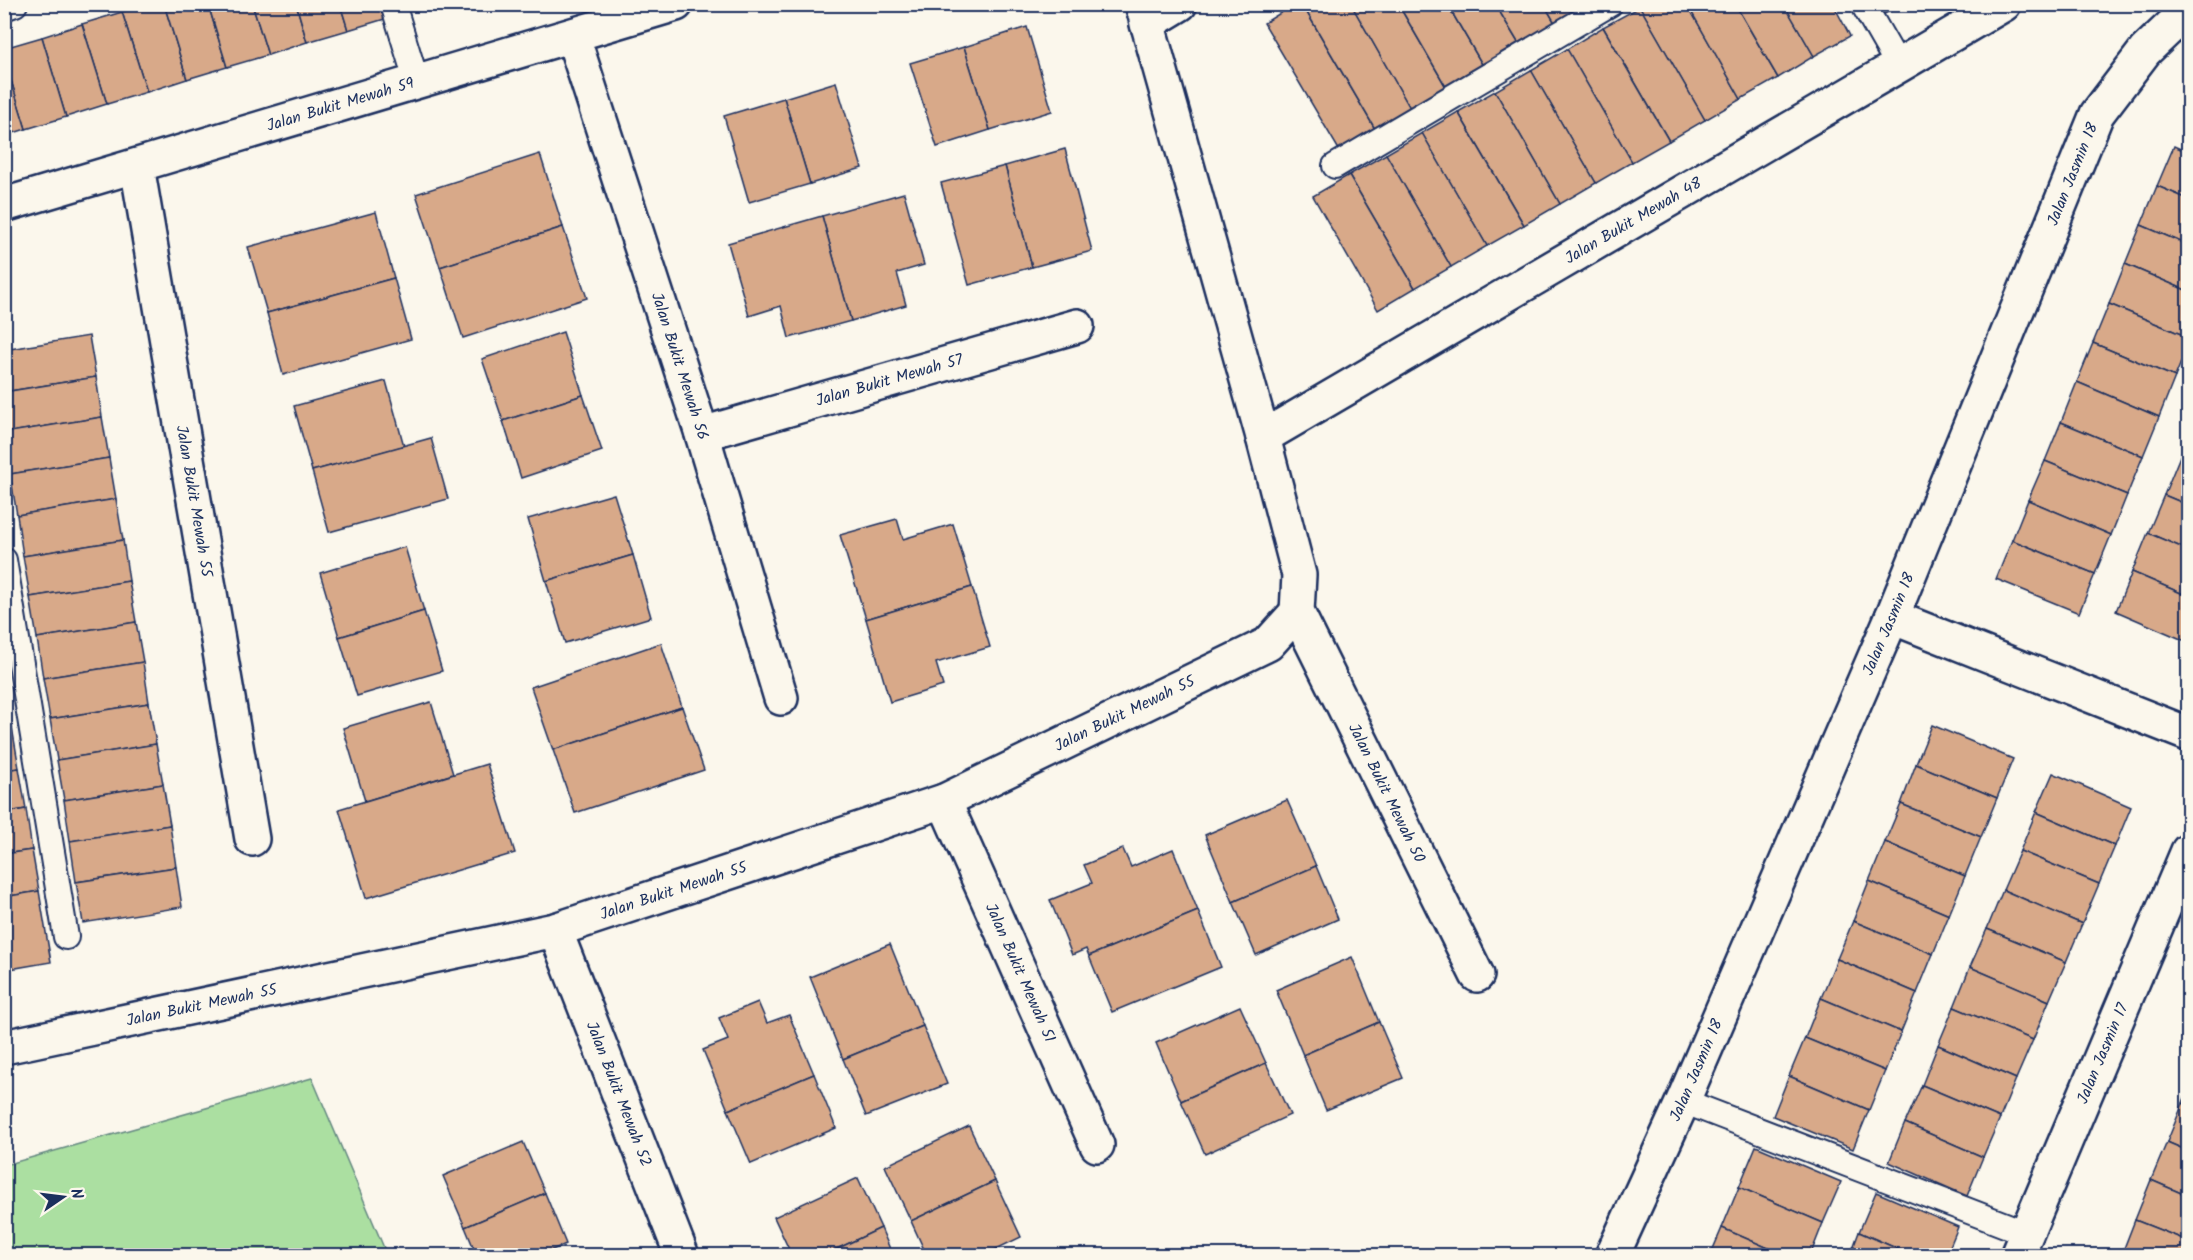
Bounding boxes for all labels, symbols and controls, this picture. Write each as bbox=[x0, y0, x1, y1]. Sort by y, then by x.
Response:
street label: Jalan Bukit Mewah 59 bbox=[264, 70, 417, 138]
street label: Jalan Jasmin 18 bbox=[2040, 118, 2105, 229]
street label: Jalan Bukit Mewah 48 bbox=[1560, 171, 1707, 270]
street label: Jalan Bukit Mewah 56 bbox=[644, 289, 716, 443]
street label: Jalan Bukit Mewah 57 bbox=[813, 347, 967, 413]
street label: Jalan Bukit Mewah 55 bbox=[169, 423, 220, 580]
street label: Jalan Jasmin 18 bbox=[1856, 568, 1921, 679]
street label: Jalan Bukit Mewah 55 bbox=[1050, 668, 1201, 758]
street label: Jalan Bukit Mewah 50 bbox=[1342, 719, 1432, 867]
street label: Jalan Bukit Mewah 55 bbox=[597, 854, 752, 927]
street label: Jalan Bukit Mewah 51 bbox=[978, 899, 1062, 1046]
street label: Jalan Bukit Mewah 55 bbox=[124, 977, 281, 1033]
street label: Jalan Jasmin 17 bbox=[2070, 999, 2135, 1108]
street label: Jalan Jasmin 18 bbox=[1663, 1015, 1730, 1125]
street label: Jalan Bukit Mewah 52 bbox=[579, 1018, 659, 1170]
north arrow bbox=[33, 1167, 93, 1227]
text: N bbox=[63, 1186, 89, 1202]

